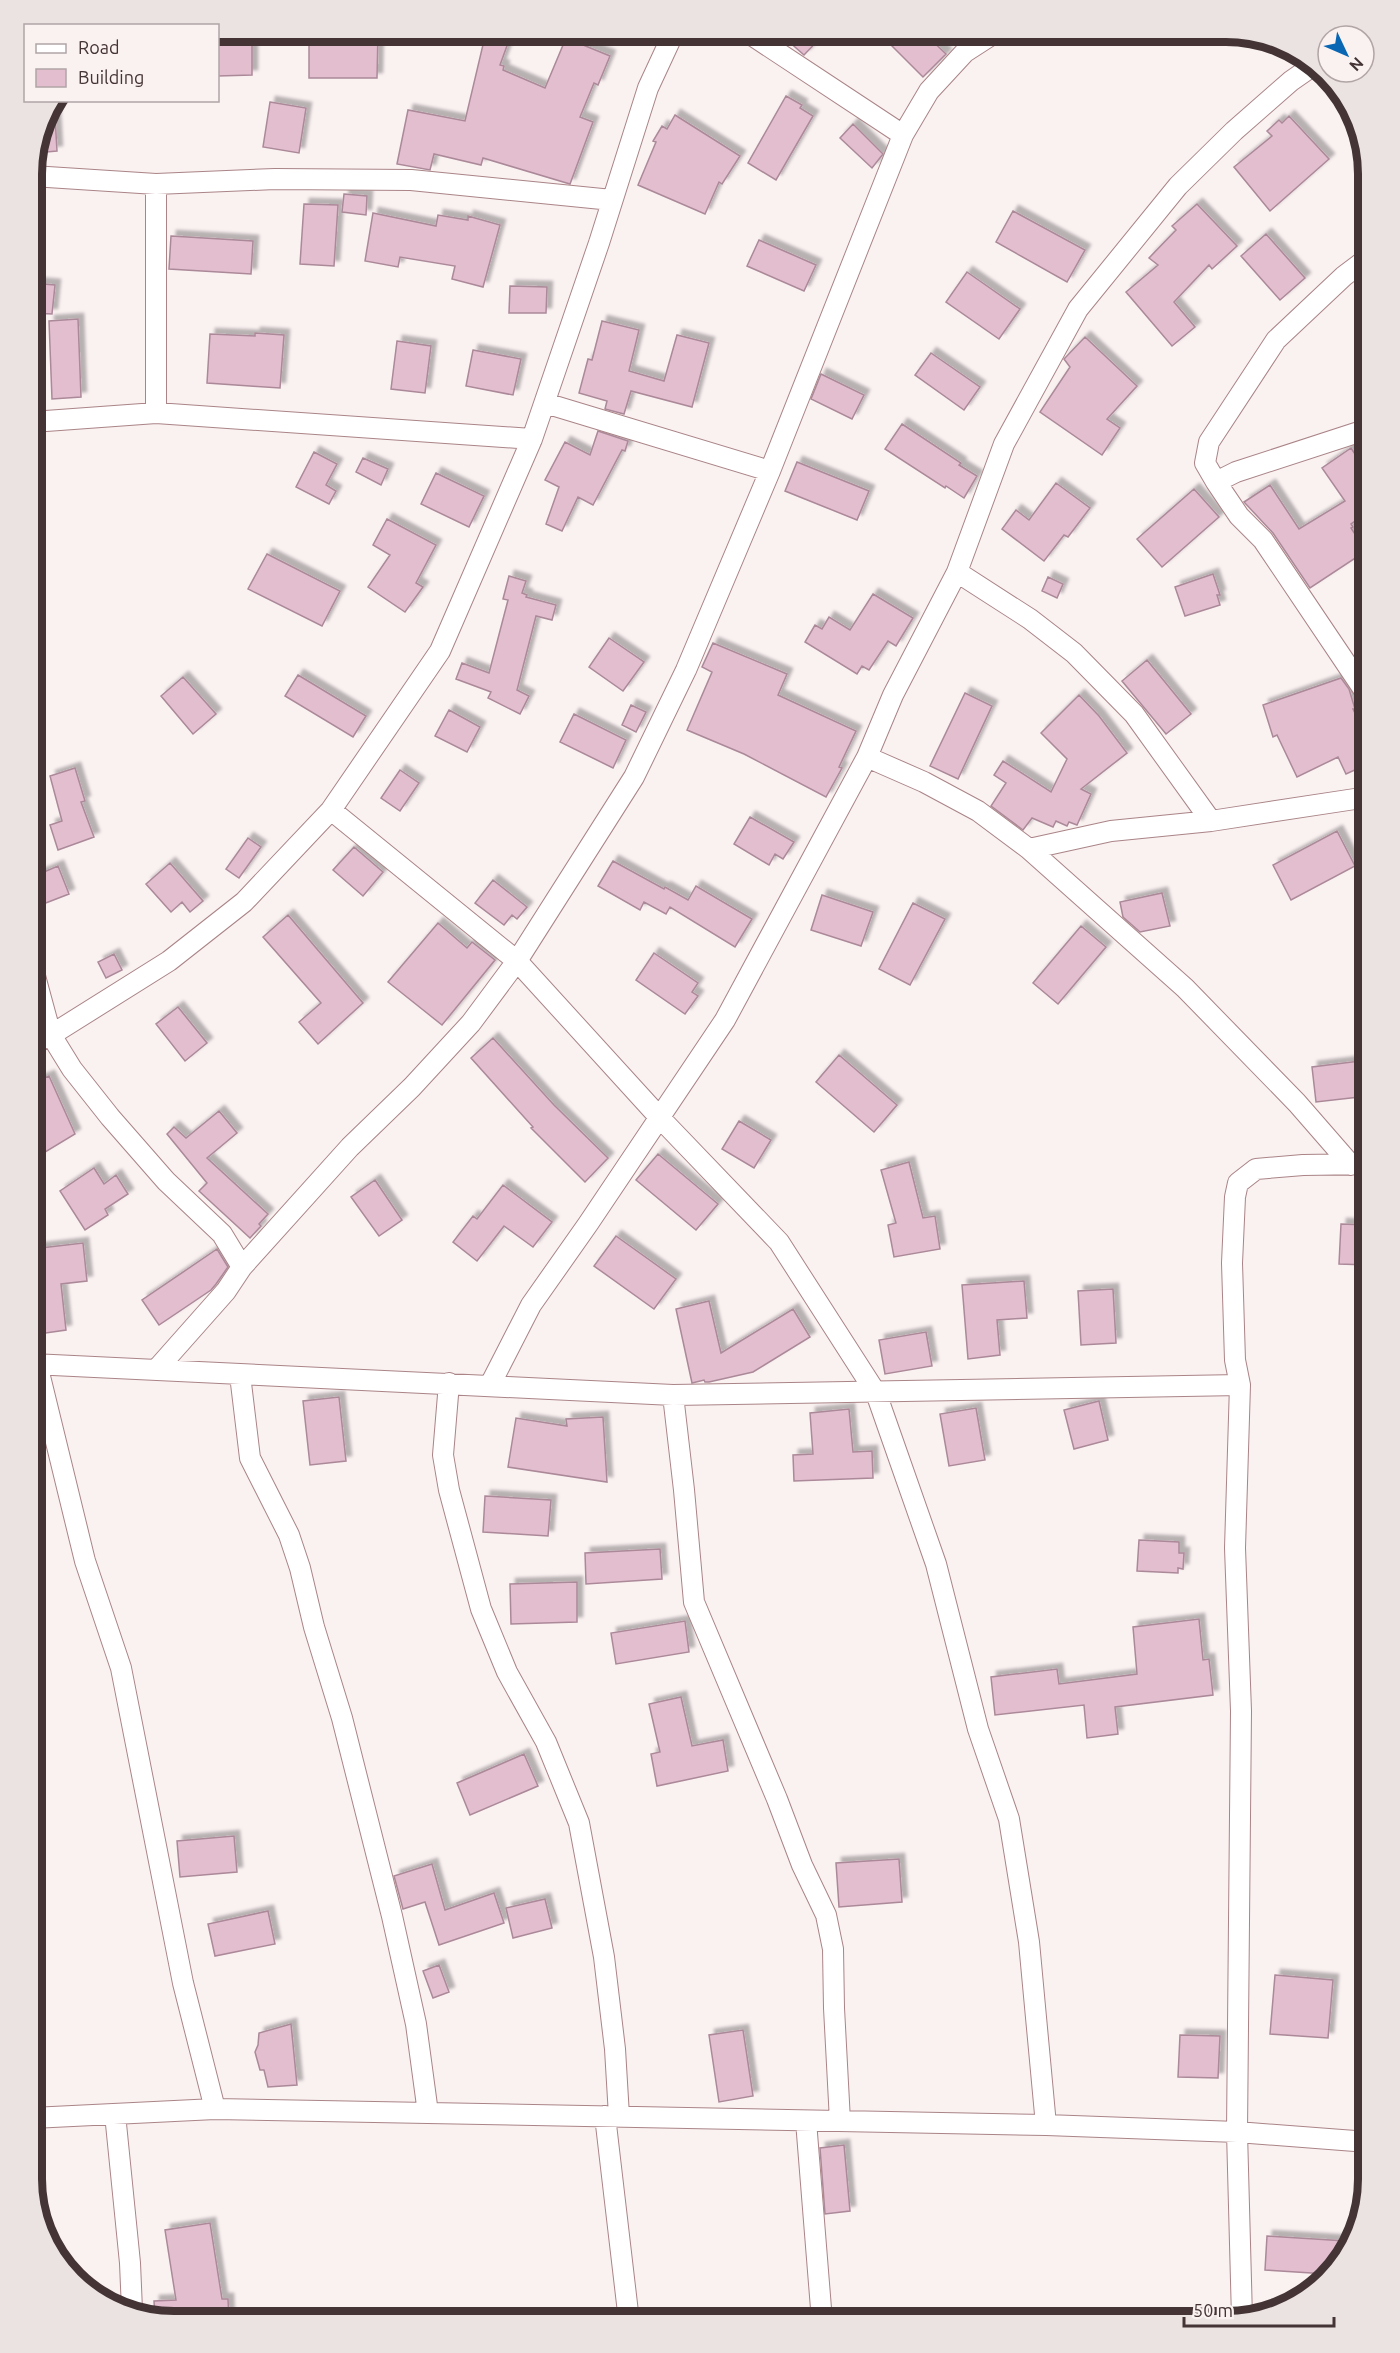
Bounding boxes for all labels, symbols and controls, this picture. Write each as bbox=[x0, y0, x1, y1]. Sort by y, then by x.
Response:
legend bbox=[24, 24, 219, 102]
north arrow bbox=[1316, 24, 1376, 84]
text: Road bbox=[78, 37, 120, 57]
text: N bbox=[1346, 54, 1367, 75]
text: Building bbox=[78, 67, 144, 87]
scale bar bbox=[1184, 2290, 1334, 2328]
text: 50 m bbox=[1193, 2300, 1233, 2320]

